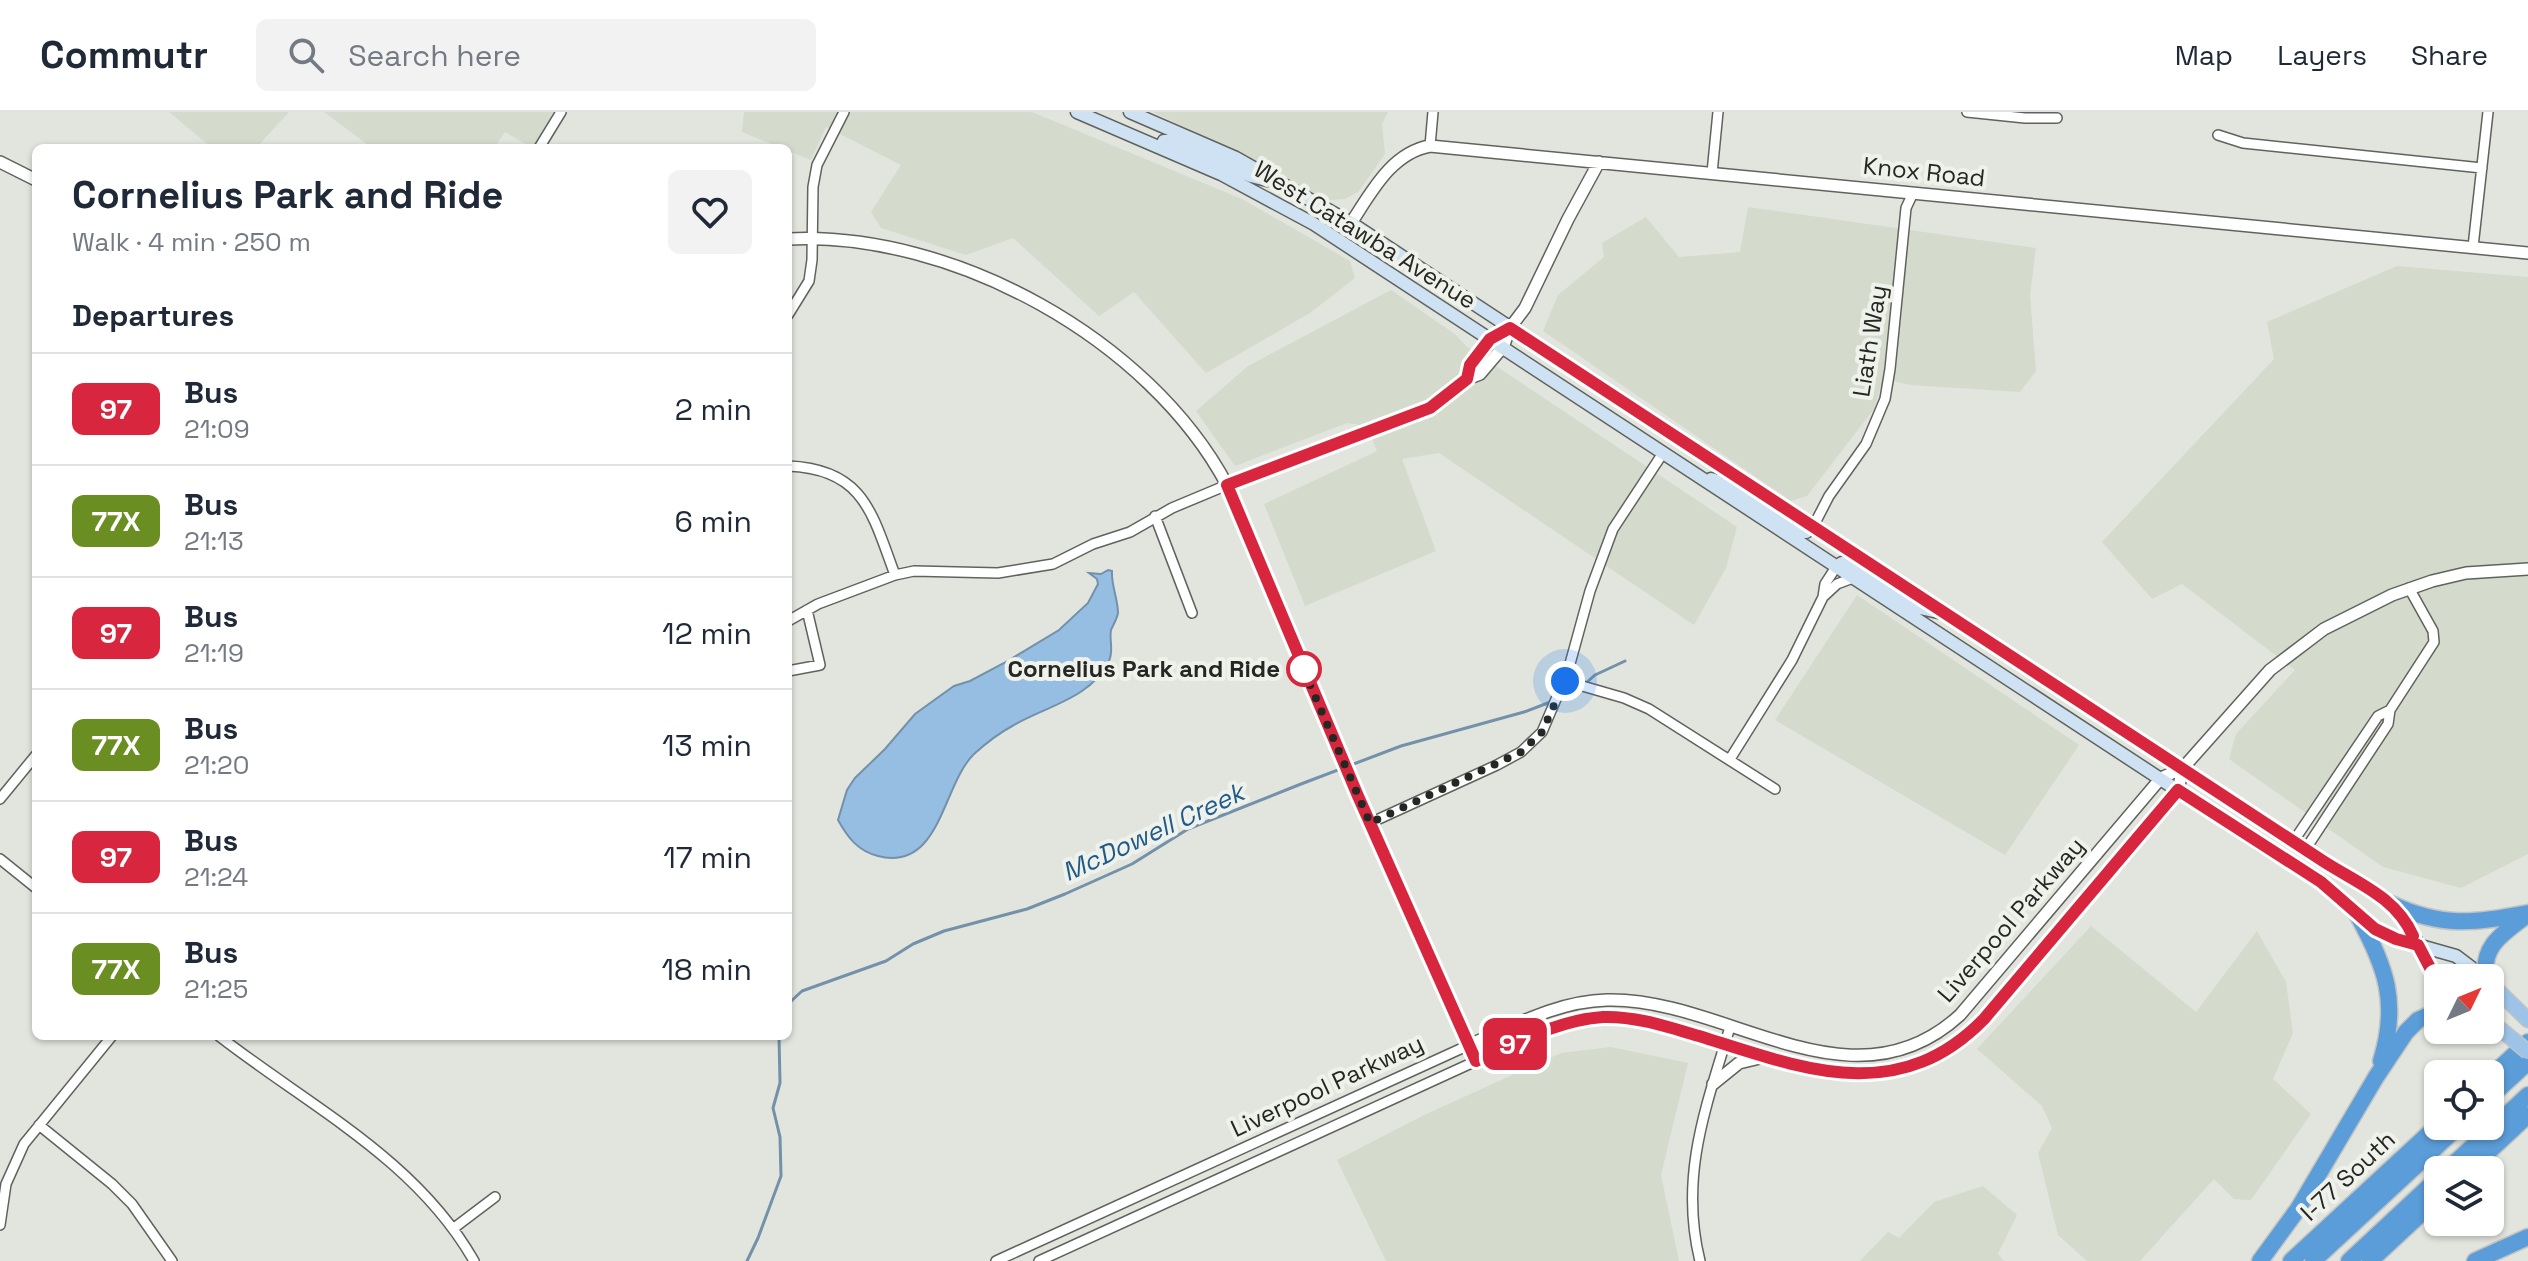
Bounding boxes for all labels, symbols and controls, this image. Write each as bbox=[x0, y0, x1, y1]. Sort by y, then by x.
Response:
search box bbox=[256, 19, 816, 91]
text: Commutr bbox=[40, 31, 208, 79]
icon: search bbox=[284, 33, 328, 77]
text: Search here bbox=[348, 36, 521, 75]
text: Map bbox=[2175, 37, 2233, 73]
text: Layers bbox=[2277, 37, 2367, 73]
text: Share bbox=[2411, 37, 2488, 73]
street label: Knox Road bbox=[1861, 150, 1987, 193]
street label: West Catawba Avenue bbox=[1248, 153, 1482, 316]
button: heart bbox=[668, 170, 752, 254]
text: Cornelius Park and Ride bbox=[72, 171, 504, 219]
text: Walk · 4 min · 250 m bbox=[72, 225, 311, 259]
street label: Liath Way bbox=[1845, 283, 1894, 399]
text: Departures bbox=[72, 296, 234, 335]
text: Bus bbox=[184, 373, 238, 412]
text: 2 min bbox=[675, 390, 752, 429]
text: 97 bbox=[100, 391, 132, 427]
text: 21:09 bbox=[184, 412, 250, 446]
text: Bus bbox=[184, 485, 238, 524]
text: 6 min bbox=[674, 502, 752, 541]
text: 77X bbox=[91, 503, 141, 539]
text: 21:13 bbox=[184, 524, 244, 558]
text: Bus bbox=[184, 597, 238, 636]
text: 12 min bbox=[662, 614, 752, 653]
text: 97 bbox=[100, 615, 132, 651]
text: 21:19 bbox=[184, 636, 244, 670]
marker: Cornelius Park and Ride bbox=[1287, 652, 1321, 686]
place label: Cornelius Park and Ride bbox=[1007, 653, 1280, 684]
your location bbox=[1545, 661, 1585, 701]
text: Bus bbox=[184, 709, 238, 748]
text: 13 min bbox=[662, 726, 752, 765]
text: 77X bbox=[91, 727, 141, 763]
text: 21:20 bbox=[184, 748, 249, 782]
water label: McDowell Creek bbox=[1056, 774, 1252, 889]
text: Bus bbox=[184, 821, 238, 860]
street label: Liverpool Parkway bbox=[1930, 831, 2091, 1009]
text: 17 min bbox=[663, 838, 752, 877]
text: 97 bbox=[100, 839, 132, 875]
text: 21:24 bbox=[184, 860, 248, 894]
text: Bus bbox=[184, 933, 238, 972]
text: 18 min bbox=[662, 950, 752, 989]
text: 77X bbox=[91, 951, 141, 987]
north arrow bbox=[2424, 964, 2504, 1044]
map controls bbox=[2424, 964, 2504, 1236]
text: 21:25 bbox=[184, 972, 248, 1006]
line badge: 97 bbox=[1479, 1018, 1551, 1070]
text: 97 bbox=[1499, 1026, 1531, 1062]
street label: Liverpool Parkway bbox=[1226, 1027, 1428, 1144]
button: locate bbox=[2424, 1060, 2504, 1140]
street label: I-77 South bbox=[2294, 1124, 2402, 1227]
button: layers bbox=[2424, 1156, 2504, 1236]

